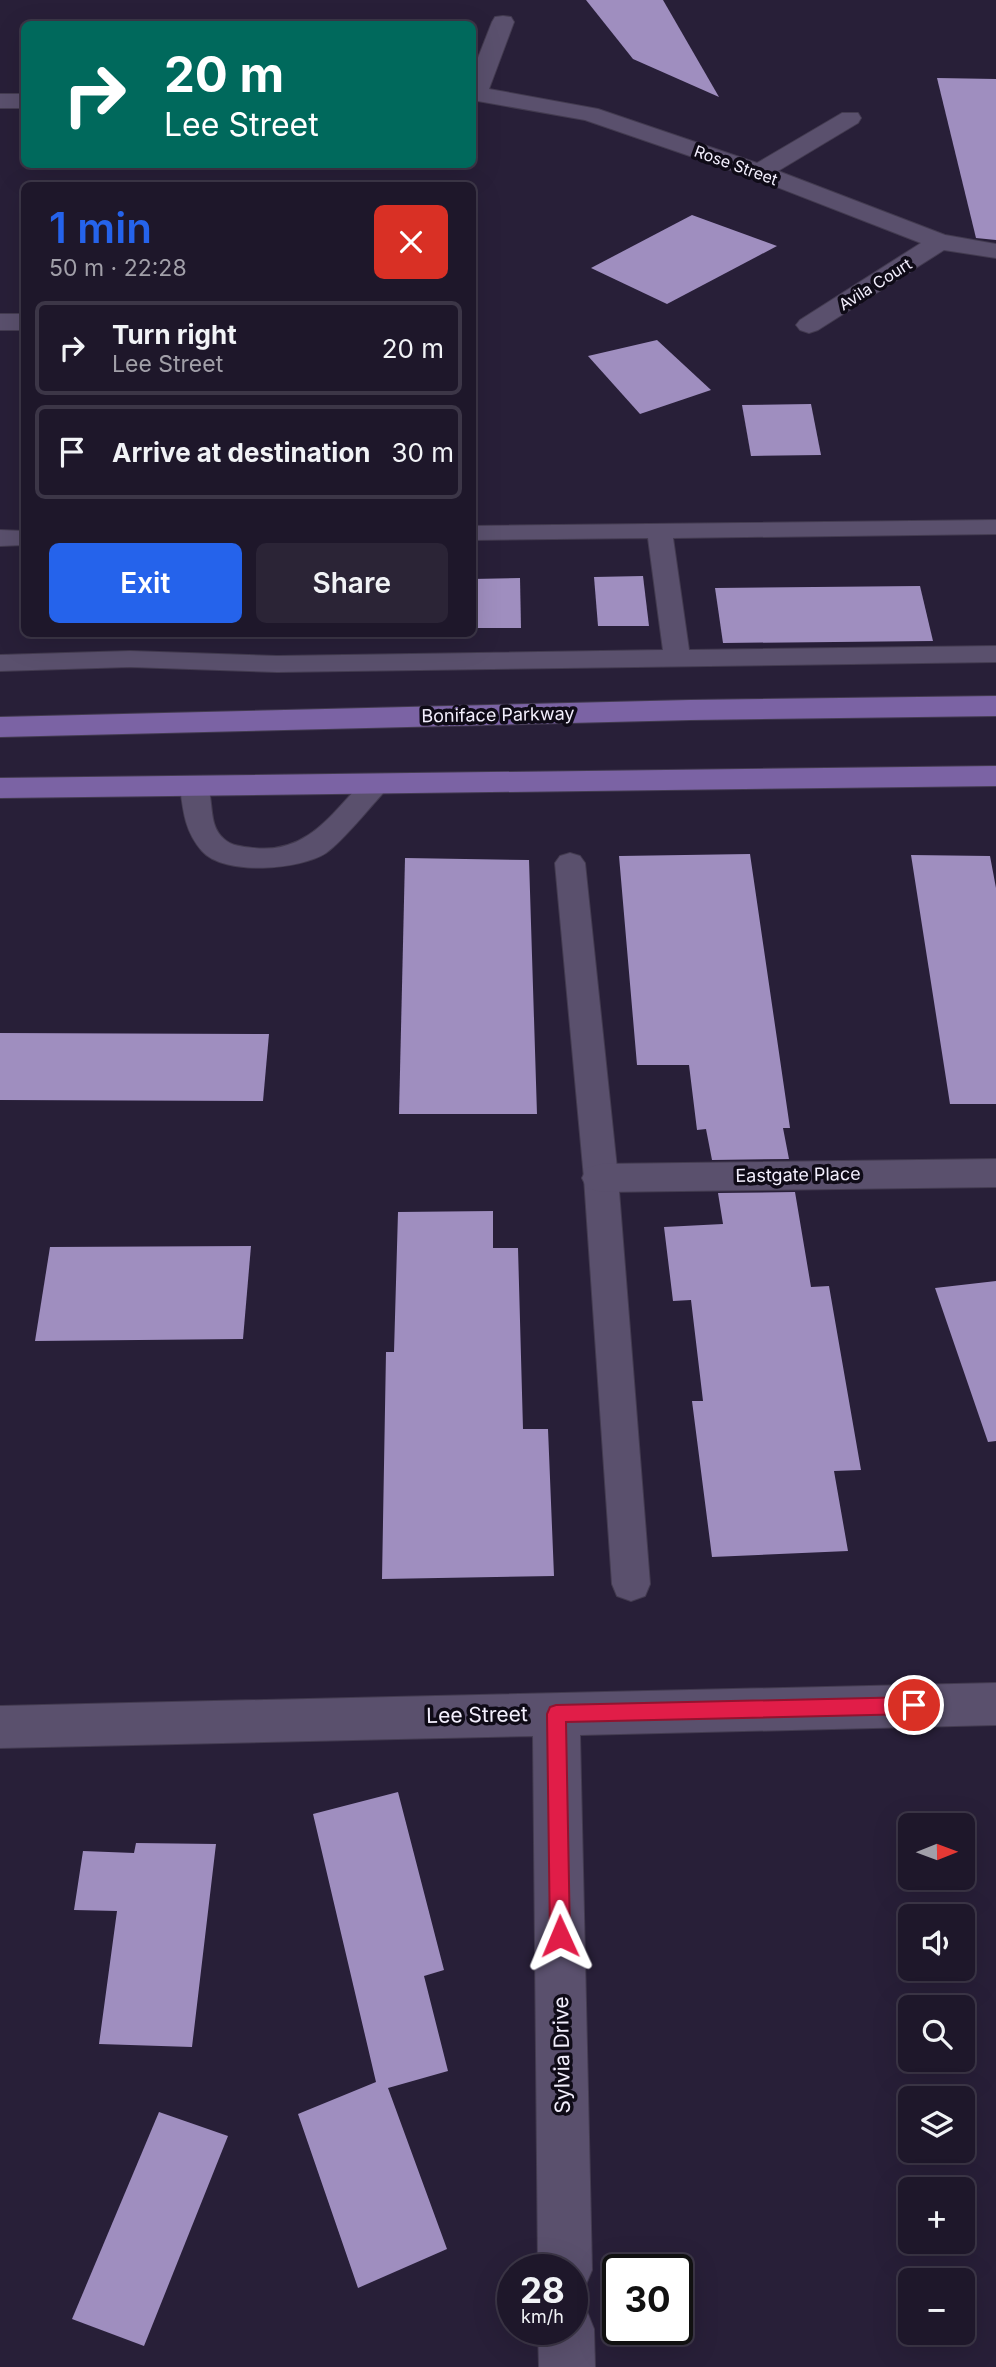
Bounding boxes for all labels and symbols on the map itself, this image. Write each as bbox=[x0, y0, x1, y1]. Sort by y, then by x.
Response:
street label: Rose Street bbox=[692, 141, 780, 189]
street label: Avila Court bbox=[835, 254, 915, 314]
street label: Boniface Parkway bbox=[421, 703, 575, 726]
street label: Eastgate Place bbox=[735, 1163, 861, 1186]
pin bbox=[884, 1675, 944, 1735]
street label: Lee Street bbox=[426, 1701, 528, 1728]
north arrow bbox=[898, 1813, 975, 1890]
position arrow bbox=[523, 1899, 597, 1973]
street label: Sylvia Drive bbox=[548, 1996, 575, 2114]
speed limit sign: 30 bbox=[602, 2254, 693, 2345]

